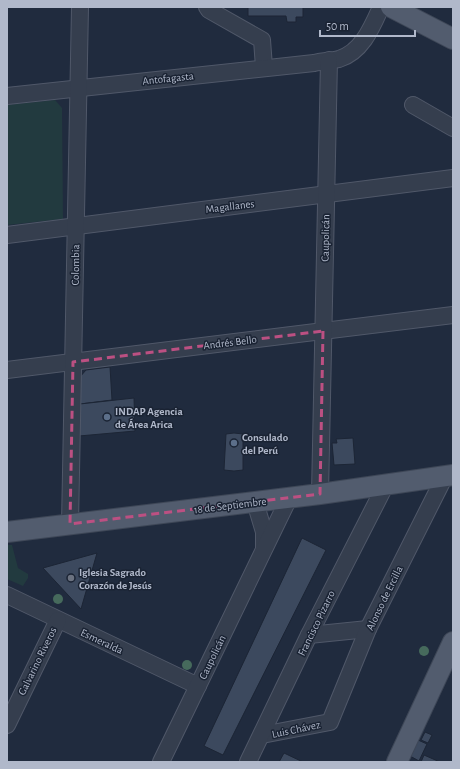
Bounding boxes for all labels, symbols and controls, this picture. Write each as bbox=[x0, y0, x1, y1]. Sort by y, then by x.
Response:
scale bar bbox=[320, 12, 415, 38]
text: 50 m bbox=[326, 20, 349, 32]
street label: Antofagasta bbox=[142, 70, 194, 87]
street label: Magallanes bbox=[205, 198, 255, 215]
street label: Caupolicán bbox=[320, 214, 331, 262]
street label: Colombia bbox=[70, 244, 81, 286]
street label: Andrés Bello bbox=[203, 334, 257, 351]
place label: INDAP Agencia de Área Arica bbox=[115, 406, 183, 430]
marker: INDAP Agencia de Área Arica bbox=[102, 412, 112, 422]
place label: Consulado del Perú bbox=[242, 432, 289, 456]
marker: Consulado del Perú bbox=[229, 438, 239, 448]
street label: 18 de Septiembre bbox=[193, 496, 267, 515]
street label: Alonso de Ercilla bbox=[364, 564, 405, 632]
place label: Iglesia Sagrado Corazón de Jesús bbox=[79, 567, 152, 591]
marker: Iglesia Sagrado Corazón de Jesús bbox=[66, 573, 76, 583]
street label: Francisco Pizarro bbox=[296, 589, 337, 658]
street label: Galvarino Riveros bbox=[16, 625, 59, 697]
street label: Esmeralda bbox=[79, 627, 125, 656]
street label: Caupolicán bbox=[197, 633, 228, 681]
street label: Luis Chávez bbox=[271, 719, 322, 740]

